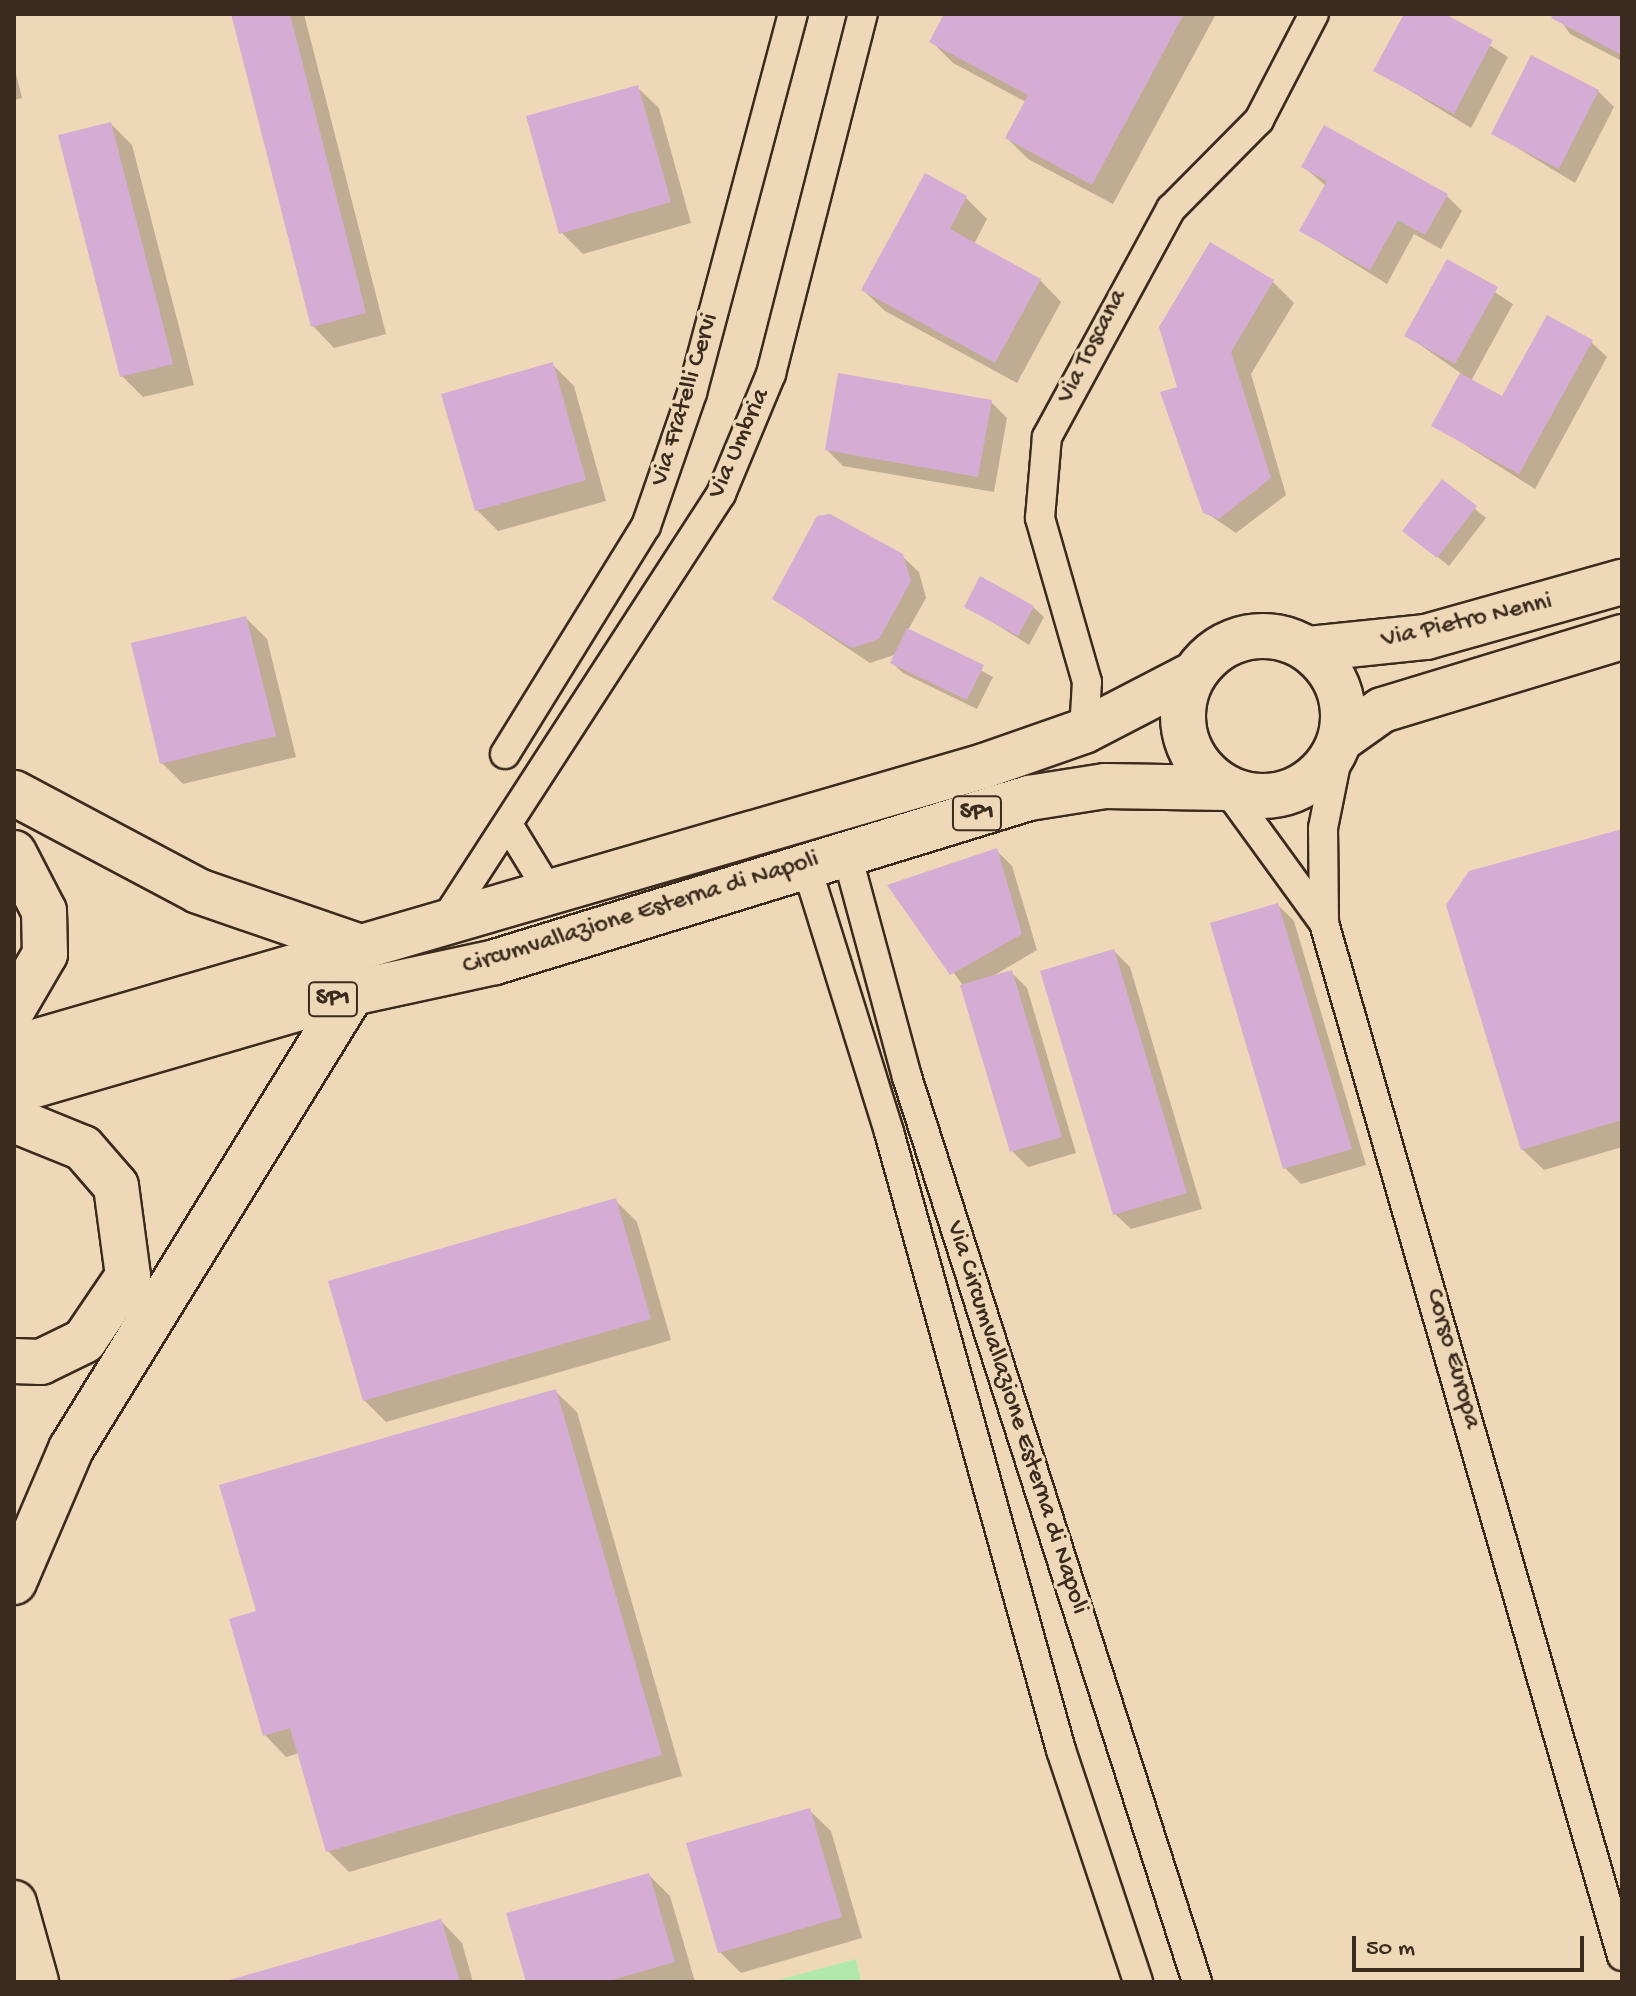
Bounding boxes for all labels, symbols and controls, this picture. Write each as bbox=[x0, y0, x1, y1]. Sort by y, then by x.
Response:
street label: Via Toscana bbox=[1051, 285, 1135, 409]
street label: Via Fratelli Cervi bbox=[645, 310, 727, 490]
street label: Via Umbria bbox=[702, 384, 778, 504]
street label: Via Pietro Nenni bbox=[1379, 587, 1555, 657]
road number: SP1 bbox=[951, 793, 1003, 833]
street label: Circumvallazione Esterna di Napoli bbox=[459, 845, 823, 983]
road number: SP1 bbox=[307, 979, 359, 1019]
street label: Via Circumvallazione Esterna di Napoli bbox=[938, 1218, 1094, 1618]
street label: Corso Europa bbox=[1417, 1285, 1487, 1433]
scale bar bbox=[1356, 1920, 1588, 1970]
text: 50 m bbox=[1366, 1935, 1415, 1964]

